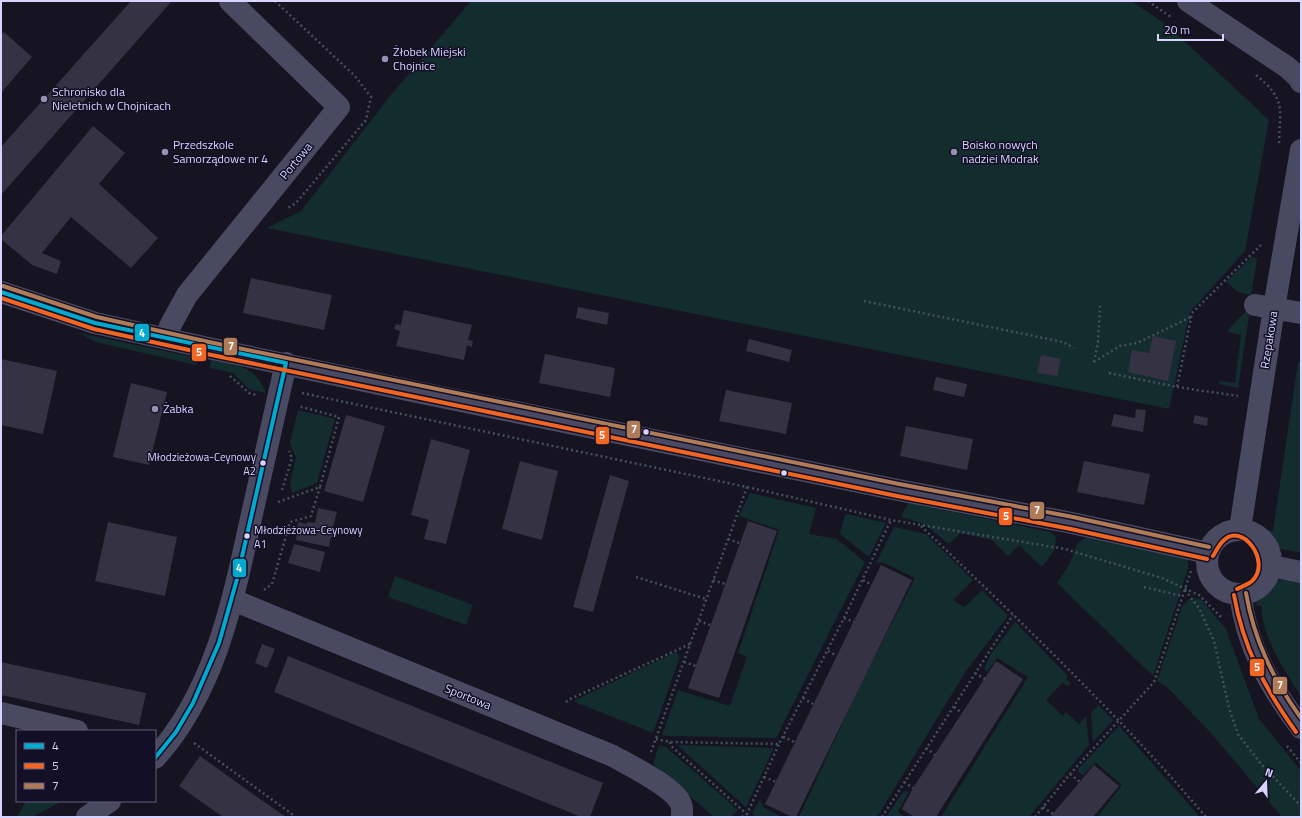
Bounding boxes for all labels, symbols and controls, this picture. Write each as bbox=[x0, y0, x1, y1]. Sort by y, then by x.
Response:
scale bar bbox=[1158, 16, 1223, 42]
text: 20 m bbox=[1164, 20, 1190, 39]
place label: Żłobek Miejski Chojnice bbox=[393, 42, 466, 75]
marker: Żłobek Miejski Chojnice bbox=[380, 54, 390, 64]
place label: Schronisko dla Nieletnich w Chojnicach bbox=[52, 82, 171, 115]
marker: Schronisko dla Nieletnich w Chojnicach bbox=[39, 94, 49, 104]
place label: Przedszkole Samorządowe nr 4 bbox=[173, 135, 268, 168]
place label: Boisko nowych nadziei Modrak bbox=[962, 135, 1039, 168]
street label: Portowa bbox=[275, 138, 317, 183]
marker: Przedszkole Samorządowe nr 4 bbox=[160, 147, 170, 157]
marker: Boisko nowych nadziei Modrak bbox=[949, 147, 959, 157]
street label: Rzepakowa bbox=[1255, 310, 1282, 370]
line badge: 4 bbox=[134, 323, 150, 342]
text: 4 bbox=[139, 325, 145, 341]
line badge: 7 bbox=[223, 337, 238, 356]
text: 7 bbox=[228, 338, 234, 354]
line badge: 5 bbox=[191, 343, 207, 362]
text: 5 bbox=[196, 344, 202, 360]
place label: Żabka bbox=[163, 399, 193, 418]
marker: Żabka bbox=[150, 404, 160, 414]
line badge: 7 bbox=[626, 420, 641, 439]
text: 7 bbox=[631, 421, 637, 437]
line badge: 5 bbox=[595, 426, 610, 445]
text: 5 bbox=[599, 427, 605, 443]
unlabelled marker bbox=[641, 427, 651, 437]
place label: Młodzieżowa-Ceynowy A2 bbox=[147, 449, 257, 479]
marker: Młodzieżowa-Ceynowy A2 bbox=[258, 458, 268, 468]
unlabelled marker bbox=[779, 468, 789, 478]
line badge: 7 bbox=[1029, 501, 1045, 520]
text: 7 bbox=[1034, 502, 1040, 518]
line badge: 5 bbox=[998, 507, 1013, 526]
text: 5 bbox=[1003, 508, 1009, 524]
place label: Młodzieżowa-Ceynowy A1 bbox=[254, 522, 363, 552]
marker: Młodzieżowa-Ceynowy A1 bbox=[242, 531, 252, 541]
line badge: 4 bbox=[232, 558, 247, 578]
text: 4 bbox=[236, 560, 242, 576]
line badge: 5 bbox=[1249, 658, 1265, 677]
text: 5 bbox=[1254, 659, 1260, 675]
line badge: 7 bbox=[1272, 676, 1288, 695]
text: 7 bbox=[1277, 677, 1283, 693]
street label: Sportowa bbox=[442, 679, 494, 715]
legend bbox=[16, 730, 156, 802]
text: 4 bbox=[52, 736, 59, 755]
text: 5 bbox=[52, 756, 59, 775]
north arrow bbox=[1246, 762, 1286, 802]
text: N bbox=[1263, 764, 1275, 781]
text: 7 bbox=[52, 776, 59, 795]

